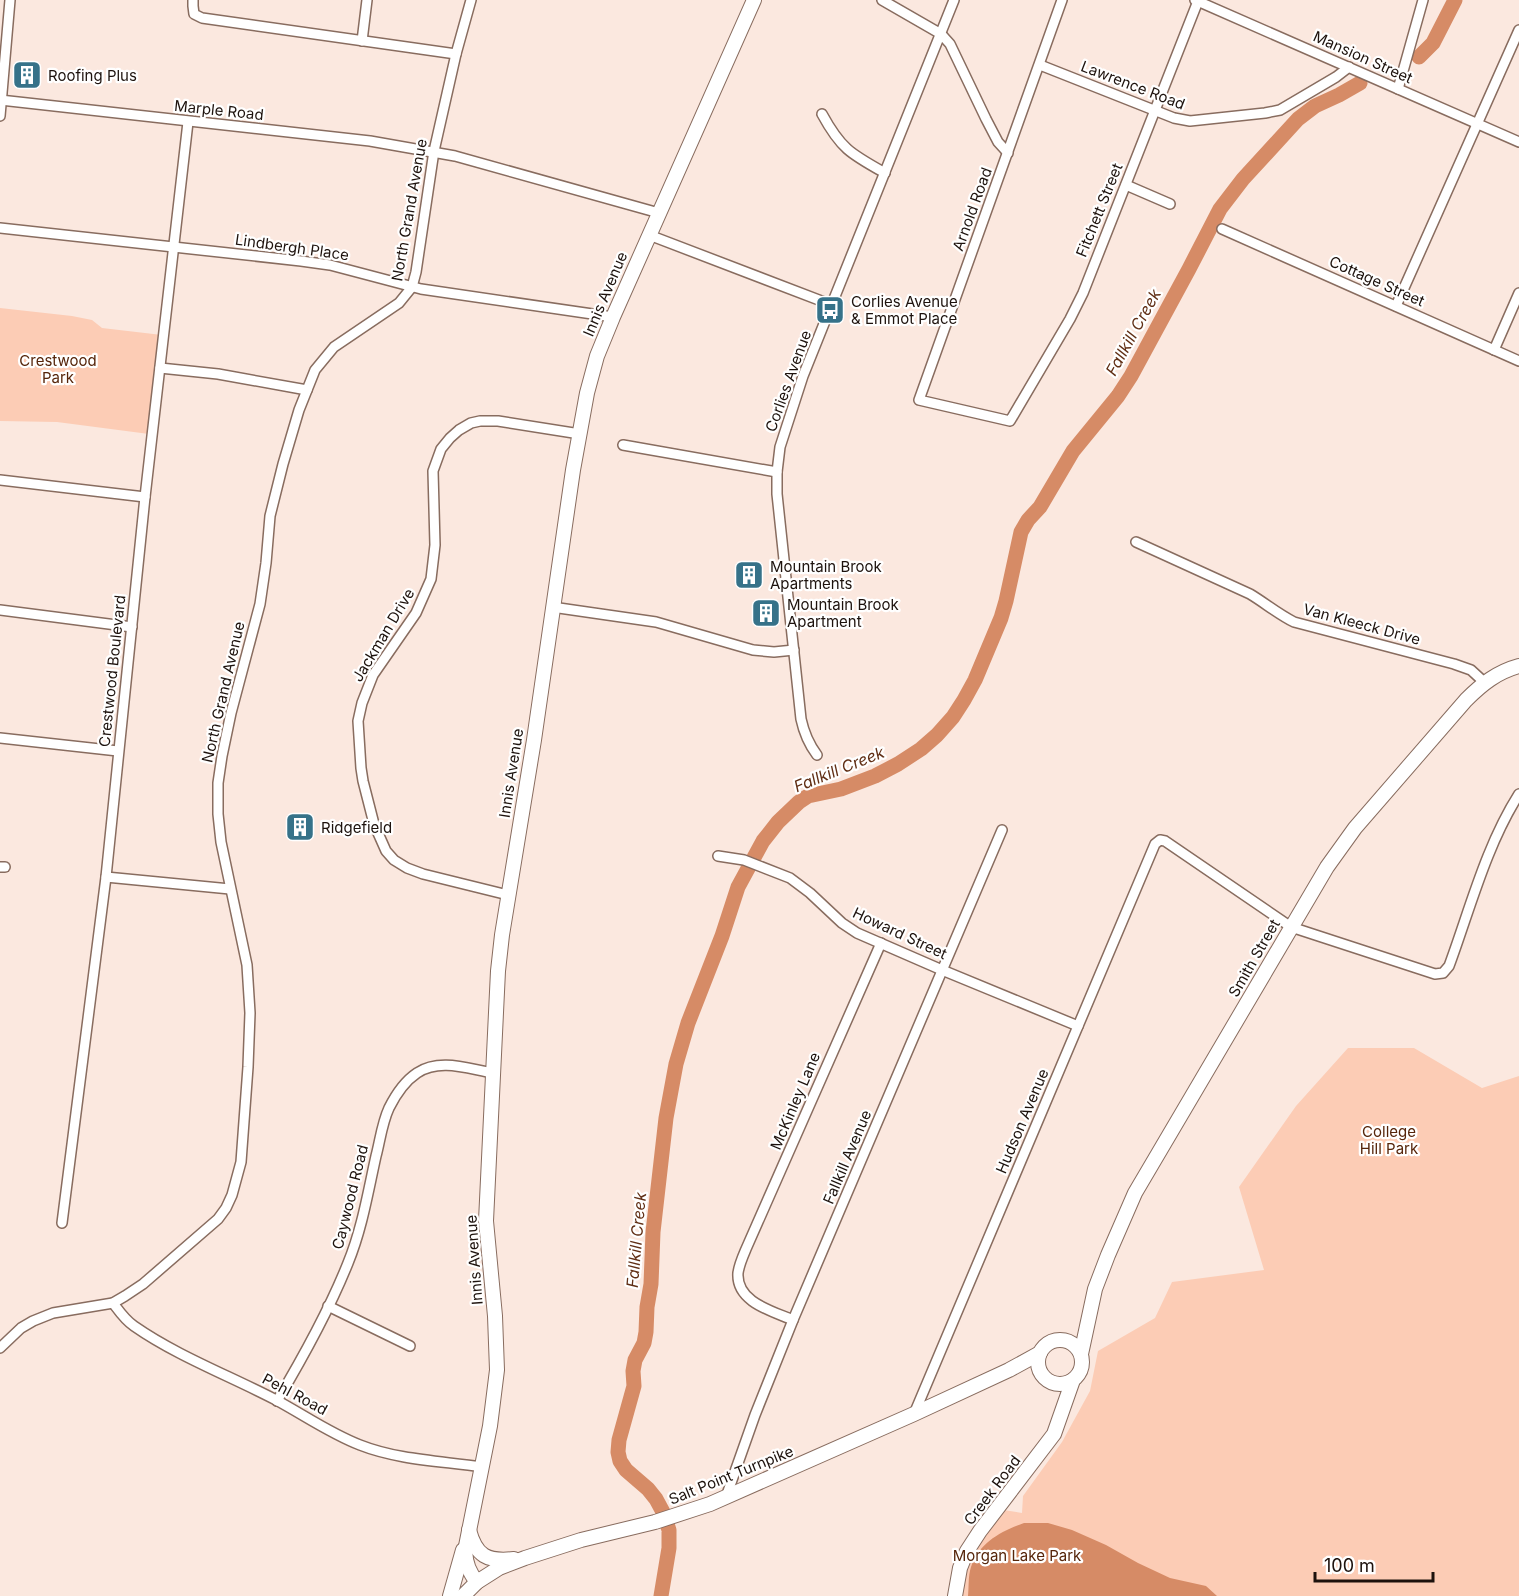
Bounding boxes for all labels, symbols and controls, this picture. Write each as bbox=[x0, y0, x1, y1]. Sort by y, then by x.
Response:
street label: Mansion Street bbox=[1310, 27, 1416, 87]
street label: Lawrence Road bbox=[1078, 56, 1188, 114]
building icon: Roofing Plus bbox=[11, 59, 43, 91]
place label: Roofing Plus bbox=[48, 66, 137, 85]
street label: Marple Road bbox=[173, 96, 265, 124]
street label: North Grand Avenue bbox=[387, 137, 431, 283]
street label: Fitchett Street bbox=[1072, 160, 1126, 260]
street label: Arnold Road bbox=[948, 165, 996, 253]
street label: Lindbergh Place bbox=[234, 230, 350, 264]
street label: Innis Avenue bbox=[579, 249, 631, 339]
street label: Cottage Street bbox=[1326, 251, 1428, 311]
water label: Fallkill Creek bbox=[1101, 285, 1165, 379]
place label: Corlies Avenue & Emmot Place bbox=[851, 292, 958, 328]
bus stop icon: Corlies Avenue & Emmot Place bbox=[814, 294, 846, 326]
street label: Corlies Avenue bbox=[761, 328, 815, 434]
park label: Crestwood Park bbox=[19, 351, 97, 387]
place label: Mountain Brook Apartments bbox=[770, 557, 883, 593]
building icon: Mountain Brook Apartments bbox=[733, 559, 765, 591]
street label: Jackman Drive bbox=[348, 585, 418, 685]
street label: Crestwood Boulevard bbox=[95, 594, 129, 748]
place label: Mountain Brook Apartment bbox=[787, 595, 900, 631]
building icon: Mountain Brook Apartment bbox=[750, 597, 782, 629]
street label: Van Kleeck Drive bbox=[1301, 599, 1423, 649]
street label: North Grand Avenue bbox=[198, 620, 248, 764]
street label: Innis Avenue bbox=[495, 727, 527, 819]
water label: Fallkill Creek bbox=[791, 742, 887, 796]
building icon: Ridgefield bbox=[284, 811, 316, 843]
place label: Ridgefield bbox=[321, 818, 392, 837]
street label: Howard Street bbox=[850, 903, 950, 963]
street label: Smith Street bbox=[1224, 916, 1284, 1000]
street label: McKinley Lane bbox=[766, 1049, 824, 1153]
street label: Hudson Avenue bbox=[991, 1066, 1053, 1176]
street label: Fallkill Avenue bbox=[819, 1107, 875, 1207]
park label: College Hill Park bbox=[1360, 1122, 1419, 1158]
street label: Caywood Road bbox=[328, 1143, 372, 1251]
water label: Fallkill Creek bbox=[622, 1191, 650, 1289]
street label: Innis Avenue bbox=[461, 1214, 487, 1306]
street label: Pehl Road bbox=[259, 1369, 331, 1419]
street label: Salt Point Turnpike bbox=[666, 1441, 796, 1509]
street label: Creek Road bbox=[960, 1451, 1024, 1529]
scale bar bbox=[1315, 1545, 1434, 1583]
park label: Morgan Lake Park bbox=[953, 1546, 1082, 1565]
text: 100 m bbox=[1324, 1555, 1375, 1576]

